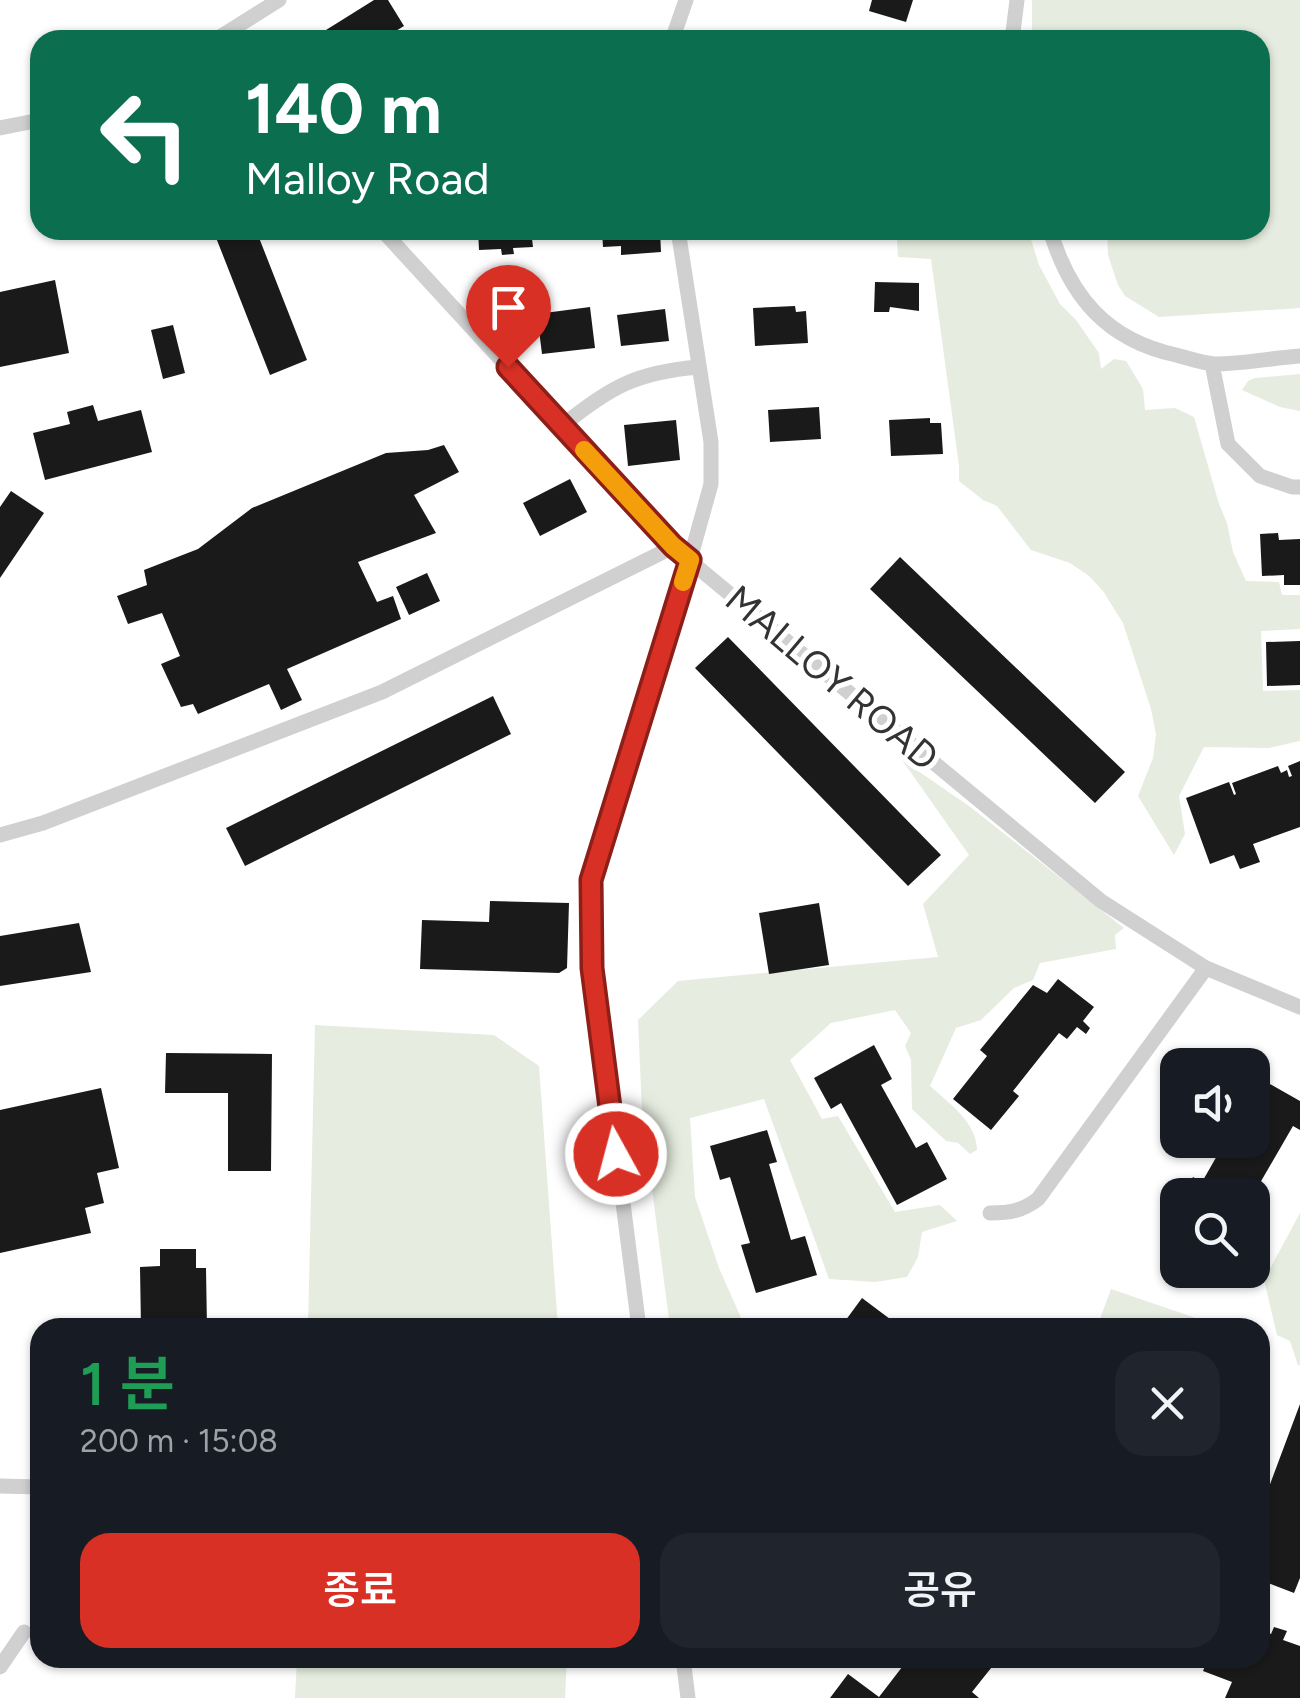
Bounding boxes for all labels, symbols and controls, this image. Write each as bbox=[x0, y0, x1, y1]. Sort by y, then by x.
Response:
text: 140 m bbox=[245, 66, 442, 151]
icon: left bbox=[80, 70, 210, 200]
text: Malloy Road bbox=[245, 151, 490, 205]
pin bbox=[466, 265, 551, 368]
icon: arrive bbox=[481, 280, 536, 335]
street label: MALLOY ROAD bbox=[716, 576, 948, 780]
map controls bbox=[1160, 1048, 1270, 1288]
button: sound bbox=[1160, 1048, 1270, 1158]
position arrow bbox=[564, 1102, 668, 1206]
button: search bbox=[1160, 1178, 1270, 1288]
text: 1 분 bbox=[80, 1348, 175, 1420]
button: close bbox=[1115, 1351, 1220, 1456]
text: 200 m · 15:08 bbox=[80, 1422, 278, 1460]
button: 종료 bbox=[80, 1533, 640, 1648]
button: 공유 bbox=[660, 1533, 1220, 1648]

